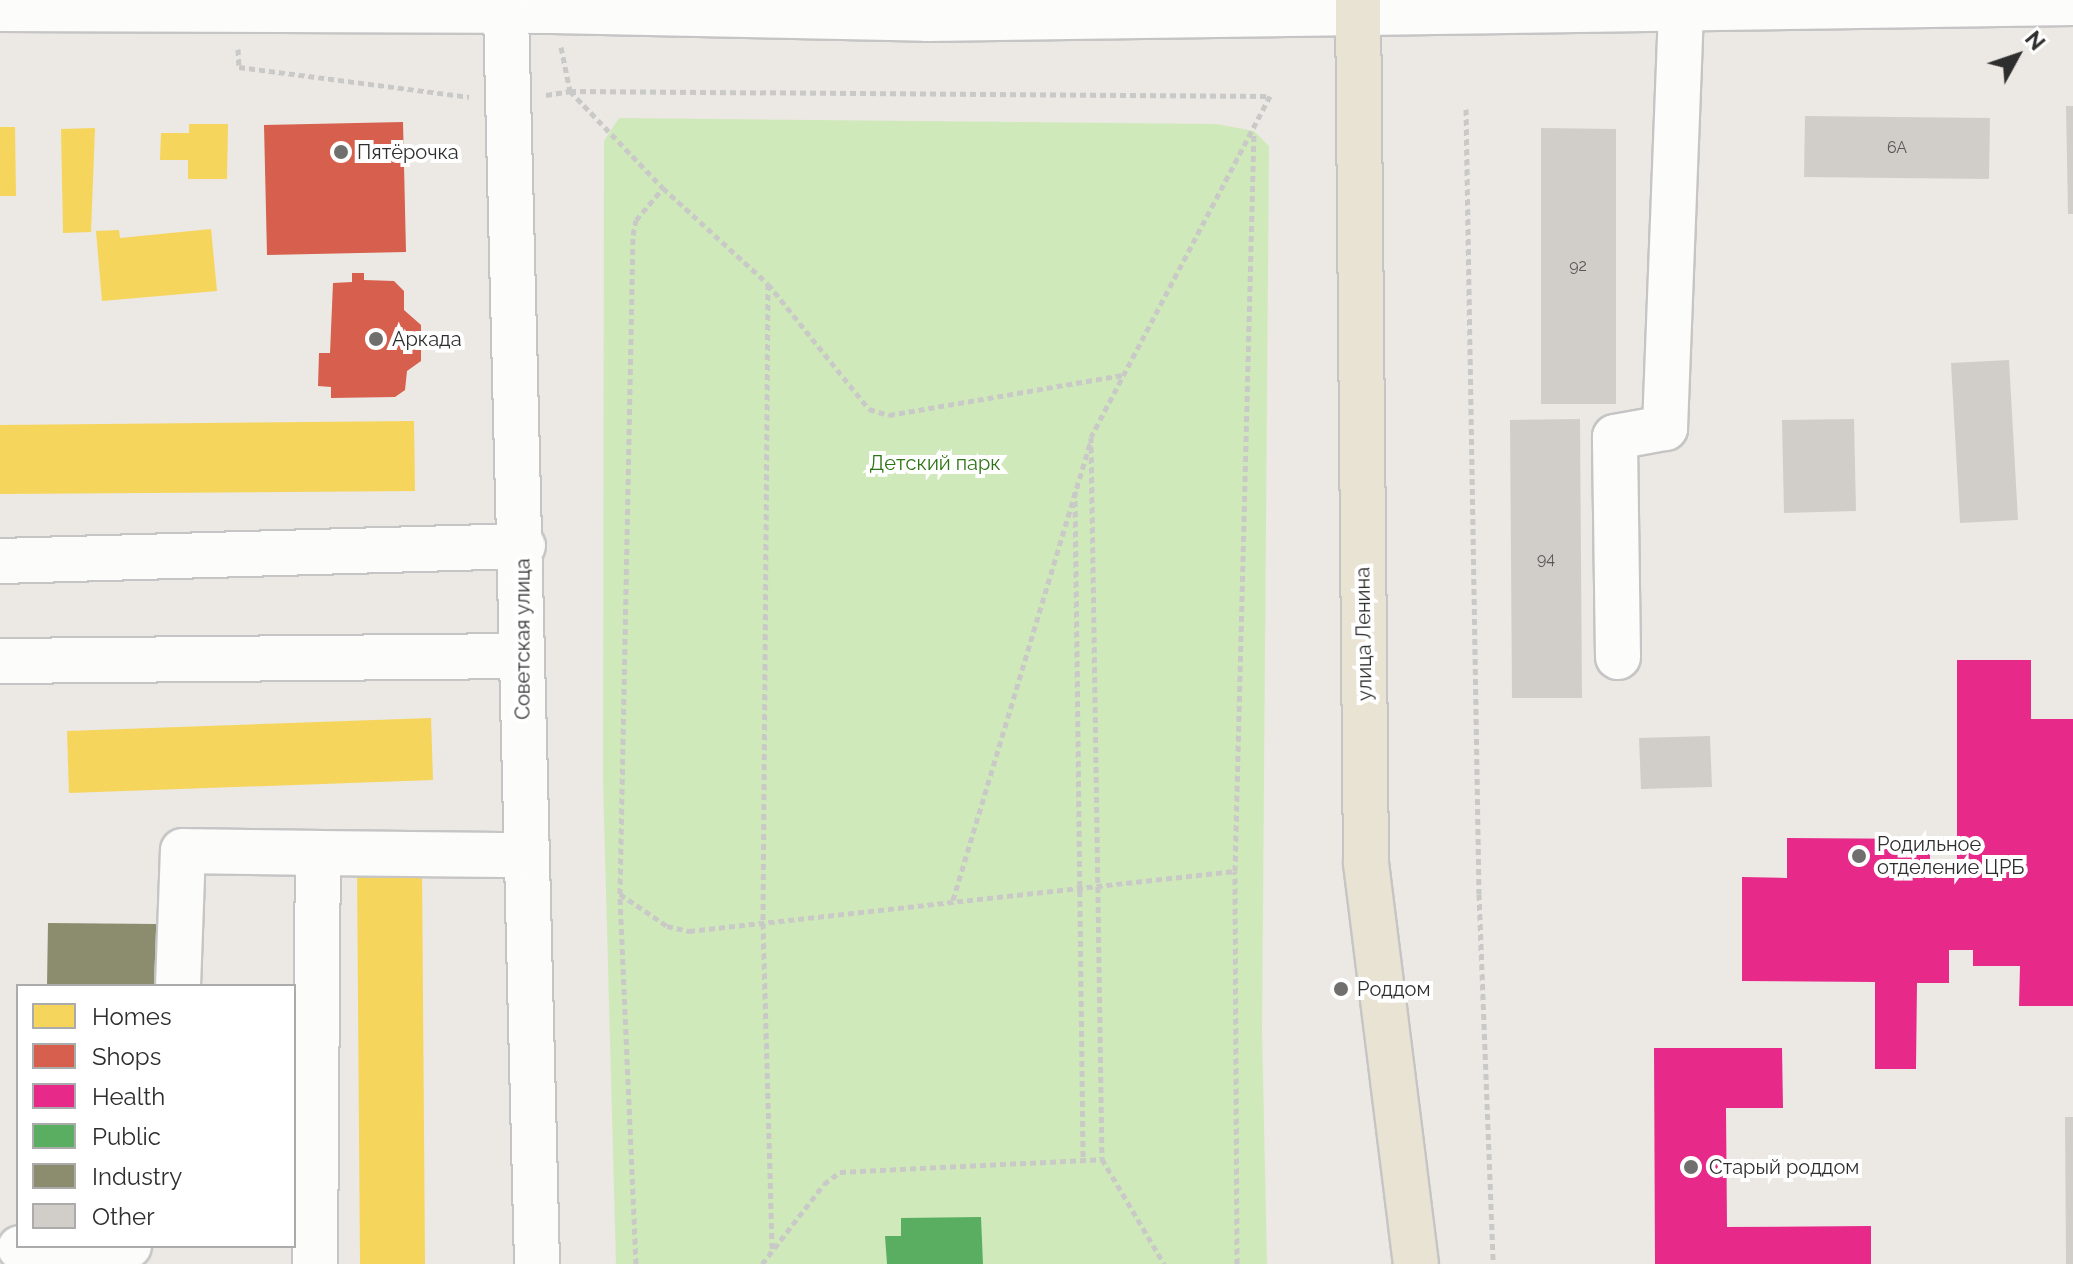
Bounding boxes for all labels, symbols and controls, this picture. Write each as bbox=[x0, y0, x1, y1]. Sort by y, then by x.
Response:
north arrow bbox=[1977, 16, 2057, 96]
text: N bbox=[2020, 26, 2051, 55]
house number: 6А bbox=[1887, 138, 1907, 158]
place label: Пятёрочка bbox=[357, 140, 459, 164]
marker: Пятёрочка bbox=[332, 143, 350, 161]
house number: 92 bbox=[1569, 256, 1587, 276]
place label: Аркада bbox=[392, 327, 462, 351]
marker: Аркада bbox=[367, 330, 385, 348]
park label: Детский парк bbox=[869, 451, 1001, 475]
house number: 94 bbox=[1537, 549, 1555, 569]
street label: Советская улица bbox=[511, 558, 535, 720]
street label: улица Ленина bbox=[1351, 567, 1377, 701]
place label: Родильное отделение ЦРБ bbox=[1877, 832, 2024, 879]
marker: Родильное отделение ЦРБ bbox=[1848, 845, 1870, 867]
place label: Роддом bbox=[1357, 977, 1430, 1001]
marker: Роддом bbox=[1332, 980, 1350, 998]
legend bbox=[16, 984, 296, 1248]
text: Homes bbox=[92, 1002, 172, 1031]
text: Shops bbox=[92, 1042, 161, 1071]
text: Health bbox=[92, 1082, 165, 1111]
text: Public bbox=[92, 1122, 161, 1151]
place label: Старый роддом bbox=[1709, 1155, 1859, 1179]
marker: Старый роддом bbox=[1680, 1156, 1702, 1178]
text: Industry bbox=[92, 1162, 182, 1191]
text: Other bbox=[92, 1202, 155, 1231]

